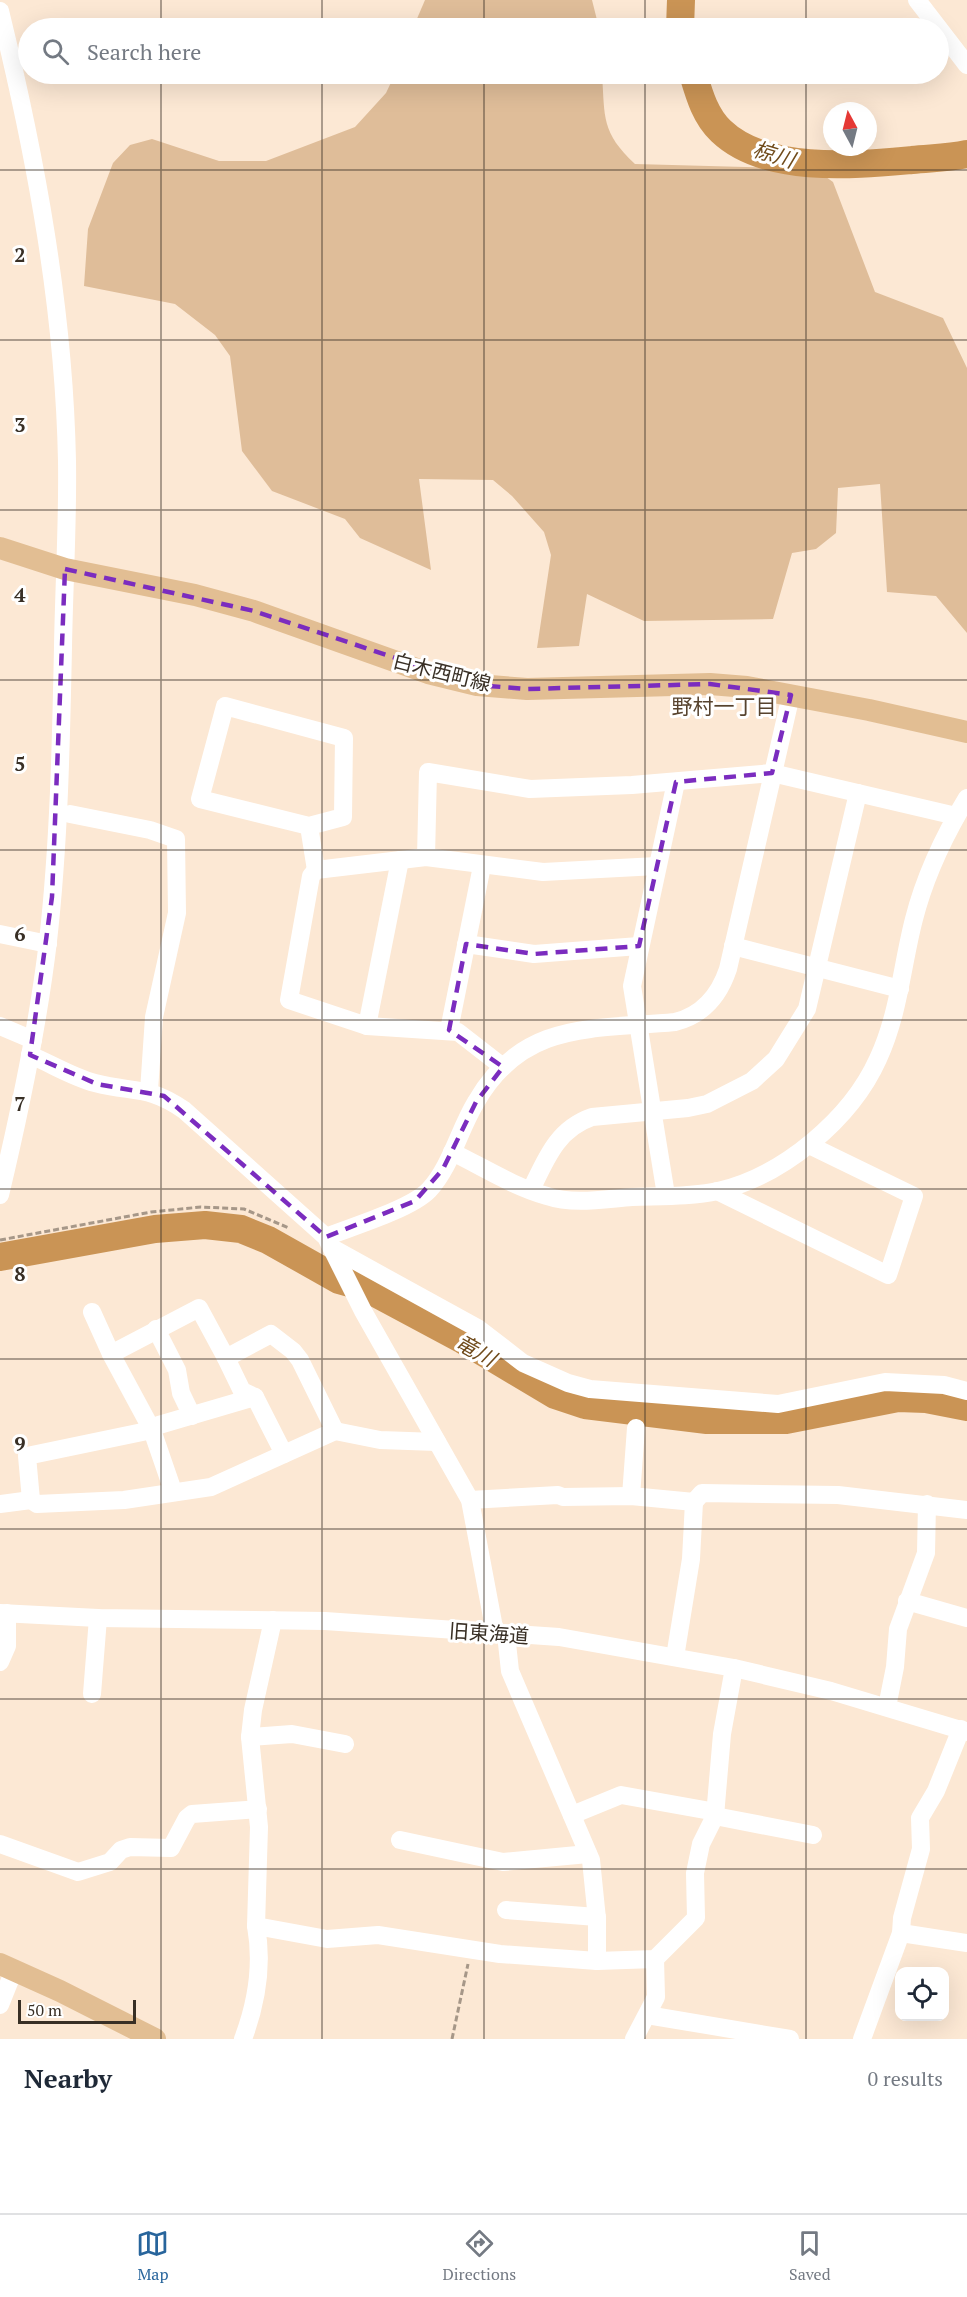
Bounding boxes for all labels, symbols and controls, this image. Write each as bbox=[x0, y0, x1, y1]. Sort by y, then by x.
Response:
search box bbox=[18, 18, 949, 84]
icon: search bbox=[39, 35, 72, 68]
text: Search here bbox=[87, 37, 201, 66]
north arrow bbox=[823, 102, 877, 156]
water label: 椋川 bbox=[750, 134, 800, 174]
text: 2 bbox=[14, 241, 26, 268]
text: 3 bbox=[14, 411, 26, 438]
text: 4 bbox=[14, 581, 26, 608]
street label: 白木西町線 bbox=[390, 647, 494, 697]
district label: 野村一丁目 bbox=[672, 692, 777, 720]
text: 5 bbox=[14, 750, 26, 777]
text: 6 bbox=[14, 920, 26, 947]
text: 7 bbox=[14, 1090, 26, 1117]
text: 8 bbox=[14, 1260, 26, 1287]
water label: 竜川 bbox=[451, 1328, 503, 1373]
text: 9 bbox=[14, 1430, 26, 1457]
street label: 旧東海道 bbox=[448, 1617, 530, 1649]
map controls bbox=[895, 1967, 949, 2021]
button: locate bbox=[895, 1967, 949, 2021]
scale bar bbox=[18, 1997, 136, 2024]
text: 50 m bbox=[27, 1999, 62, 2021]
text: Nearby bbox=[24, 2061, 112, 2095]
text: 0 results bbox=[868, 2065, 943, 2092]
tab: Map bbox=[136, 2227, 169, 2285]
tab: Directions bbox=[442, 2227, 516, 2285]
tab: Saved bbox=[789, 2227, 831, 2285]

